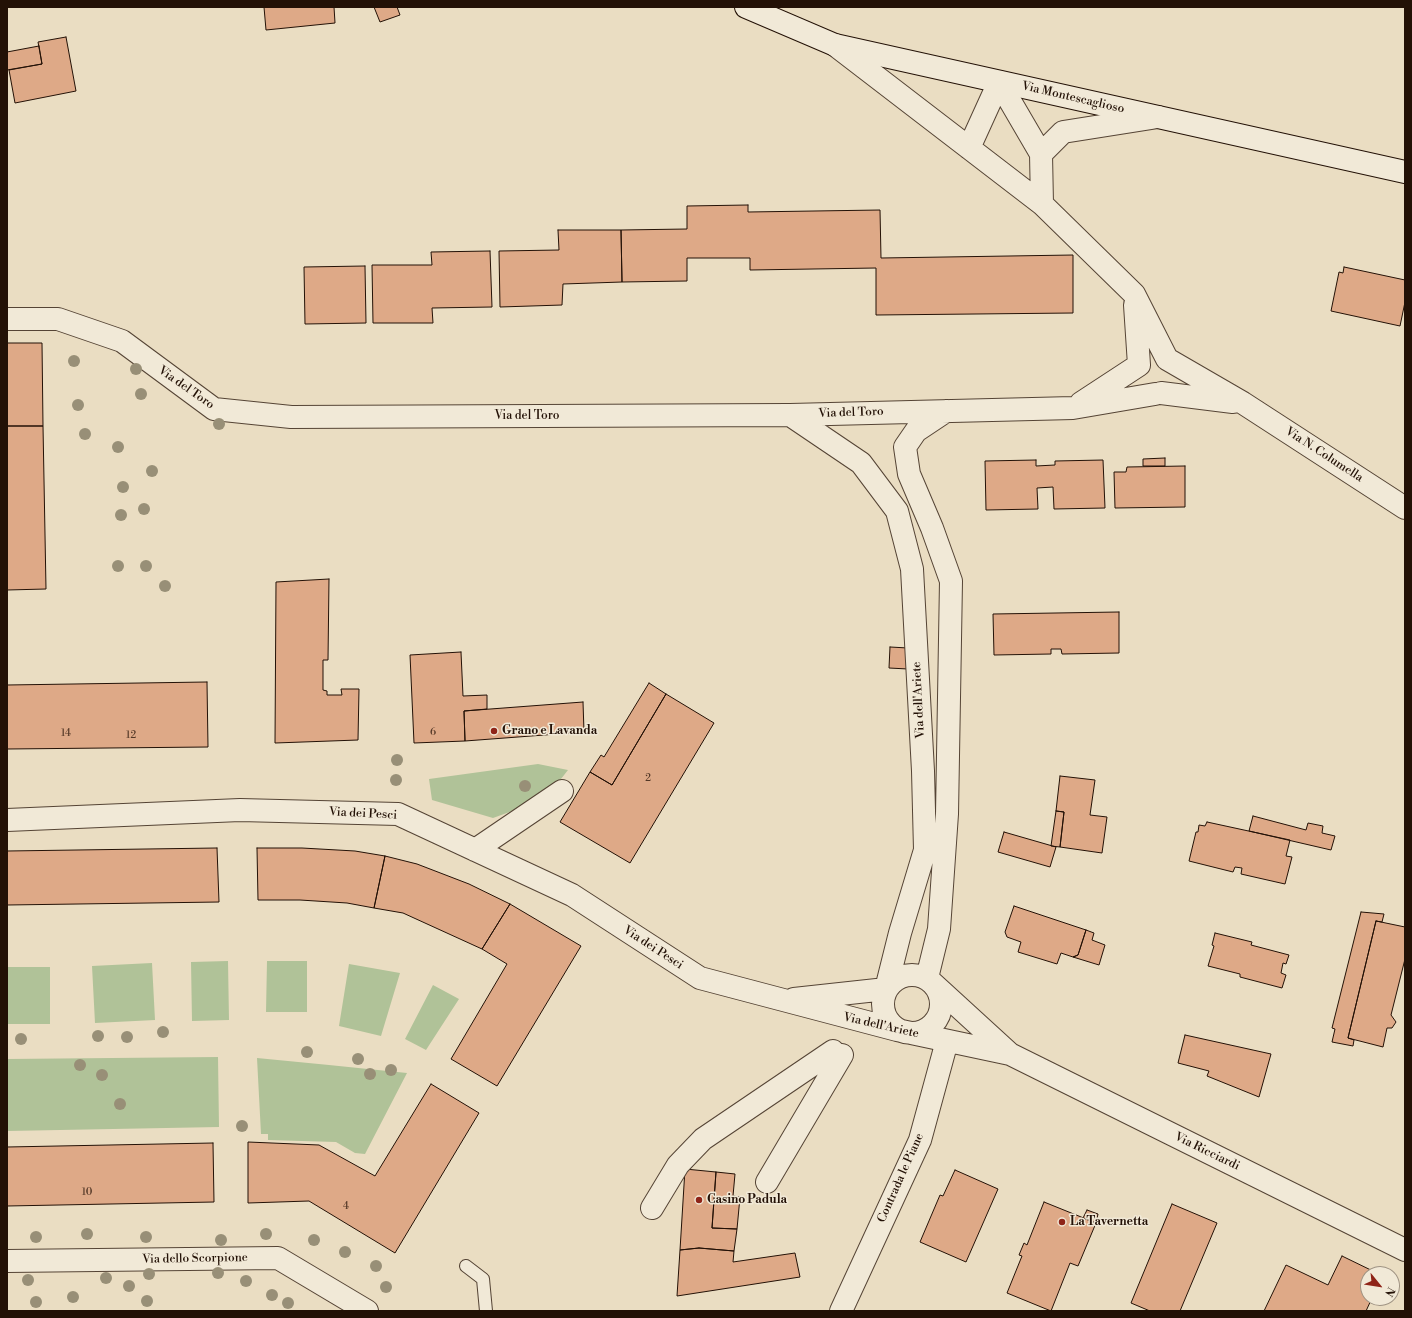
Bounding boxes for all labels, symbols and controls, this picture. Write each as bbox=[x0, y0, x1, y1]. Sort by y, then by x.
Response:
street label: Via Montescaglioso bbox=[1020, 79, 1126, 117]
street label: Via del Toro bbox=[155, 363, 217, 413]
street label: Via del Toro bbox=[818, 405, 884, 421]
street label: Via del Toro bbox=[494, 409, 560, 423]
street label: Via N. Columella bbox=[1282, 425, 1366, 485]
street label: Via dell'Ariete bbox=[910, 661, 928, 739]
place label: Grano e Lavanda bbox=[502, 724, 597, 738]
marker: Grano e Lavanda bbox=[489, 726, 499, 736]
house number: 6 bbox=[430, 727, 436, 739]
house number: 14 bbox=[61, 728, 71, 740]
house number: 12 bbox=[126, 730, 136, 742]
house number: 2 bbox=[645, 773, 651, 785]
street label: Via dei Pesci bbox=[328, 805, 398, 823]
street label: Via dei Pesci bbox=[620, 923, 686, 973]
street label: Via dell'Ariete bbox=[842, 1010, 920, 1042]
street label: Via Ricciardi bbox=[1172, 1130, 1242, 1174]
street label: Contrada le Piane bbox=[875, 1131, 927, 1225]
house number: 10 bbox=[82, 1187, 92, 1199]
place label: Casino Padula bbox=[707, 1193, 787, 1207]
marker: Casino Padula bbox=[694, 1195, 704, 1205]
house number: 4 bbox=[343, 1201, 349, 1213]
place label: La Tavernetta bbox=[1070, 1215, 1148, 1229]
marker: La Tavernetta bbox=[1057, 1217, 1067, 1227]
street label: Via dello Scorpione bbox=[142, 1251, 248, 1267]
north arrow bbox=[1360, 1266, 1400, 1306]
text: N bbox=[1381, 1284, 1398, 1299]

